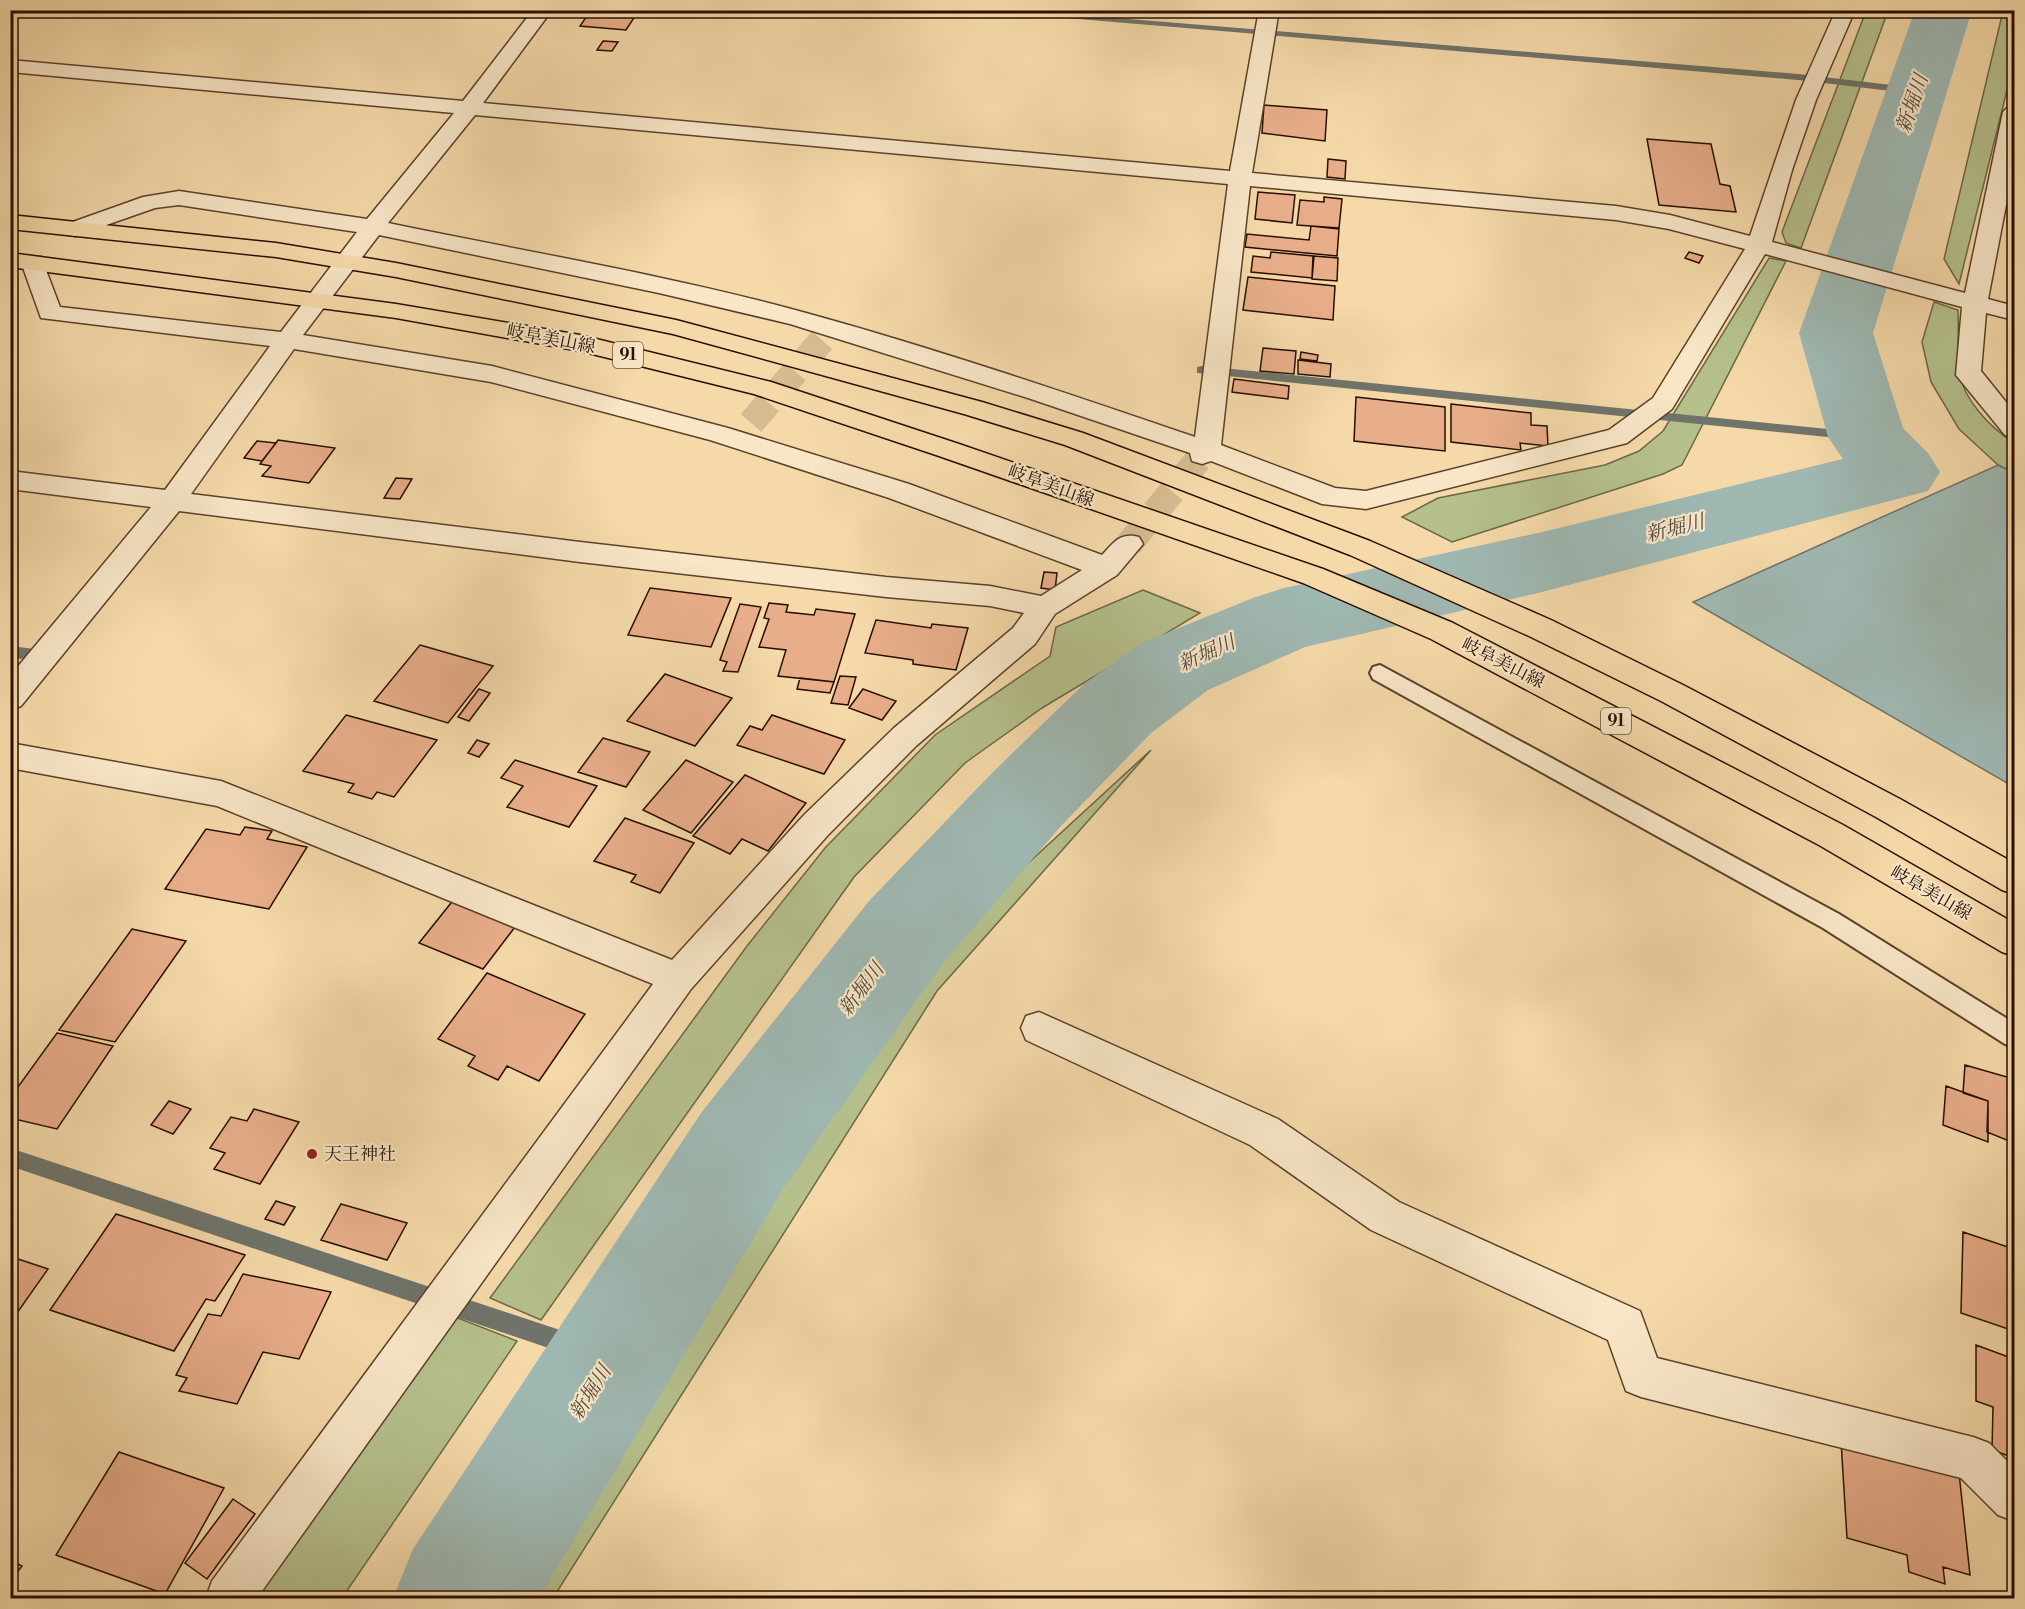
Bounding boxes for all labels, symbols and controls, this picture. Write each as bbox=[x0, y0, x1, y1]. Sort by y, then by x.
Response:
water label: 新堀川 bbox=[1891, 70, 1935, 136]
street label: 岐阜美山線 bbox=[505, 319, 597, 359]
road number: 91 bbox=[613, 342, 643, 368]
street label: 岐阜美山線 bbox=[1005, 460, 1097, 512]
water label: 新堀川 bbox=[1643, 509, 1709, 548]
water label: 新堀川 bbox=[1175, 630, 1241, 678]
street label: 岐阜美山線 bbox=[1458, 632, 1548, 694]
road number: 91 bbox=[1601, 708, 1631, 734]
street label: 岐阜美山線 bbox=[1886, 861, 1976, 925]
water label: 新堀川 bbox=[834, 957, 891, 1021]
place label: 天王神社 bbox=[324, 1143, 396, 1166]
marker: 天王神社 bbox=[305, 1147, 319, 1161]
water label: 新堀川 bbox=[565, 1359, 619, 1425]

